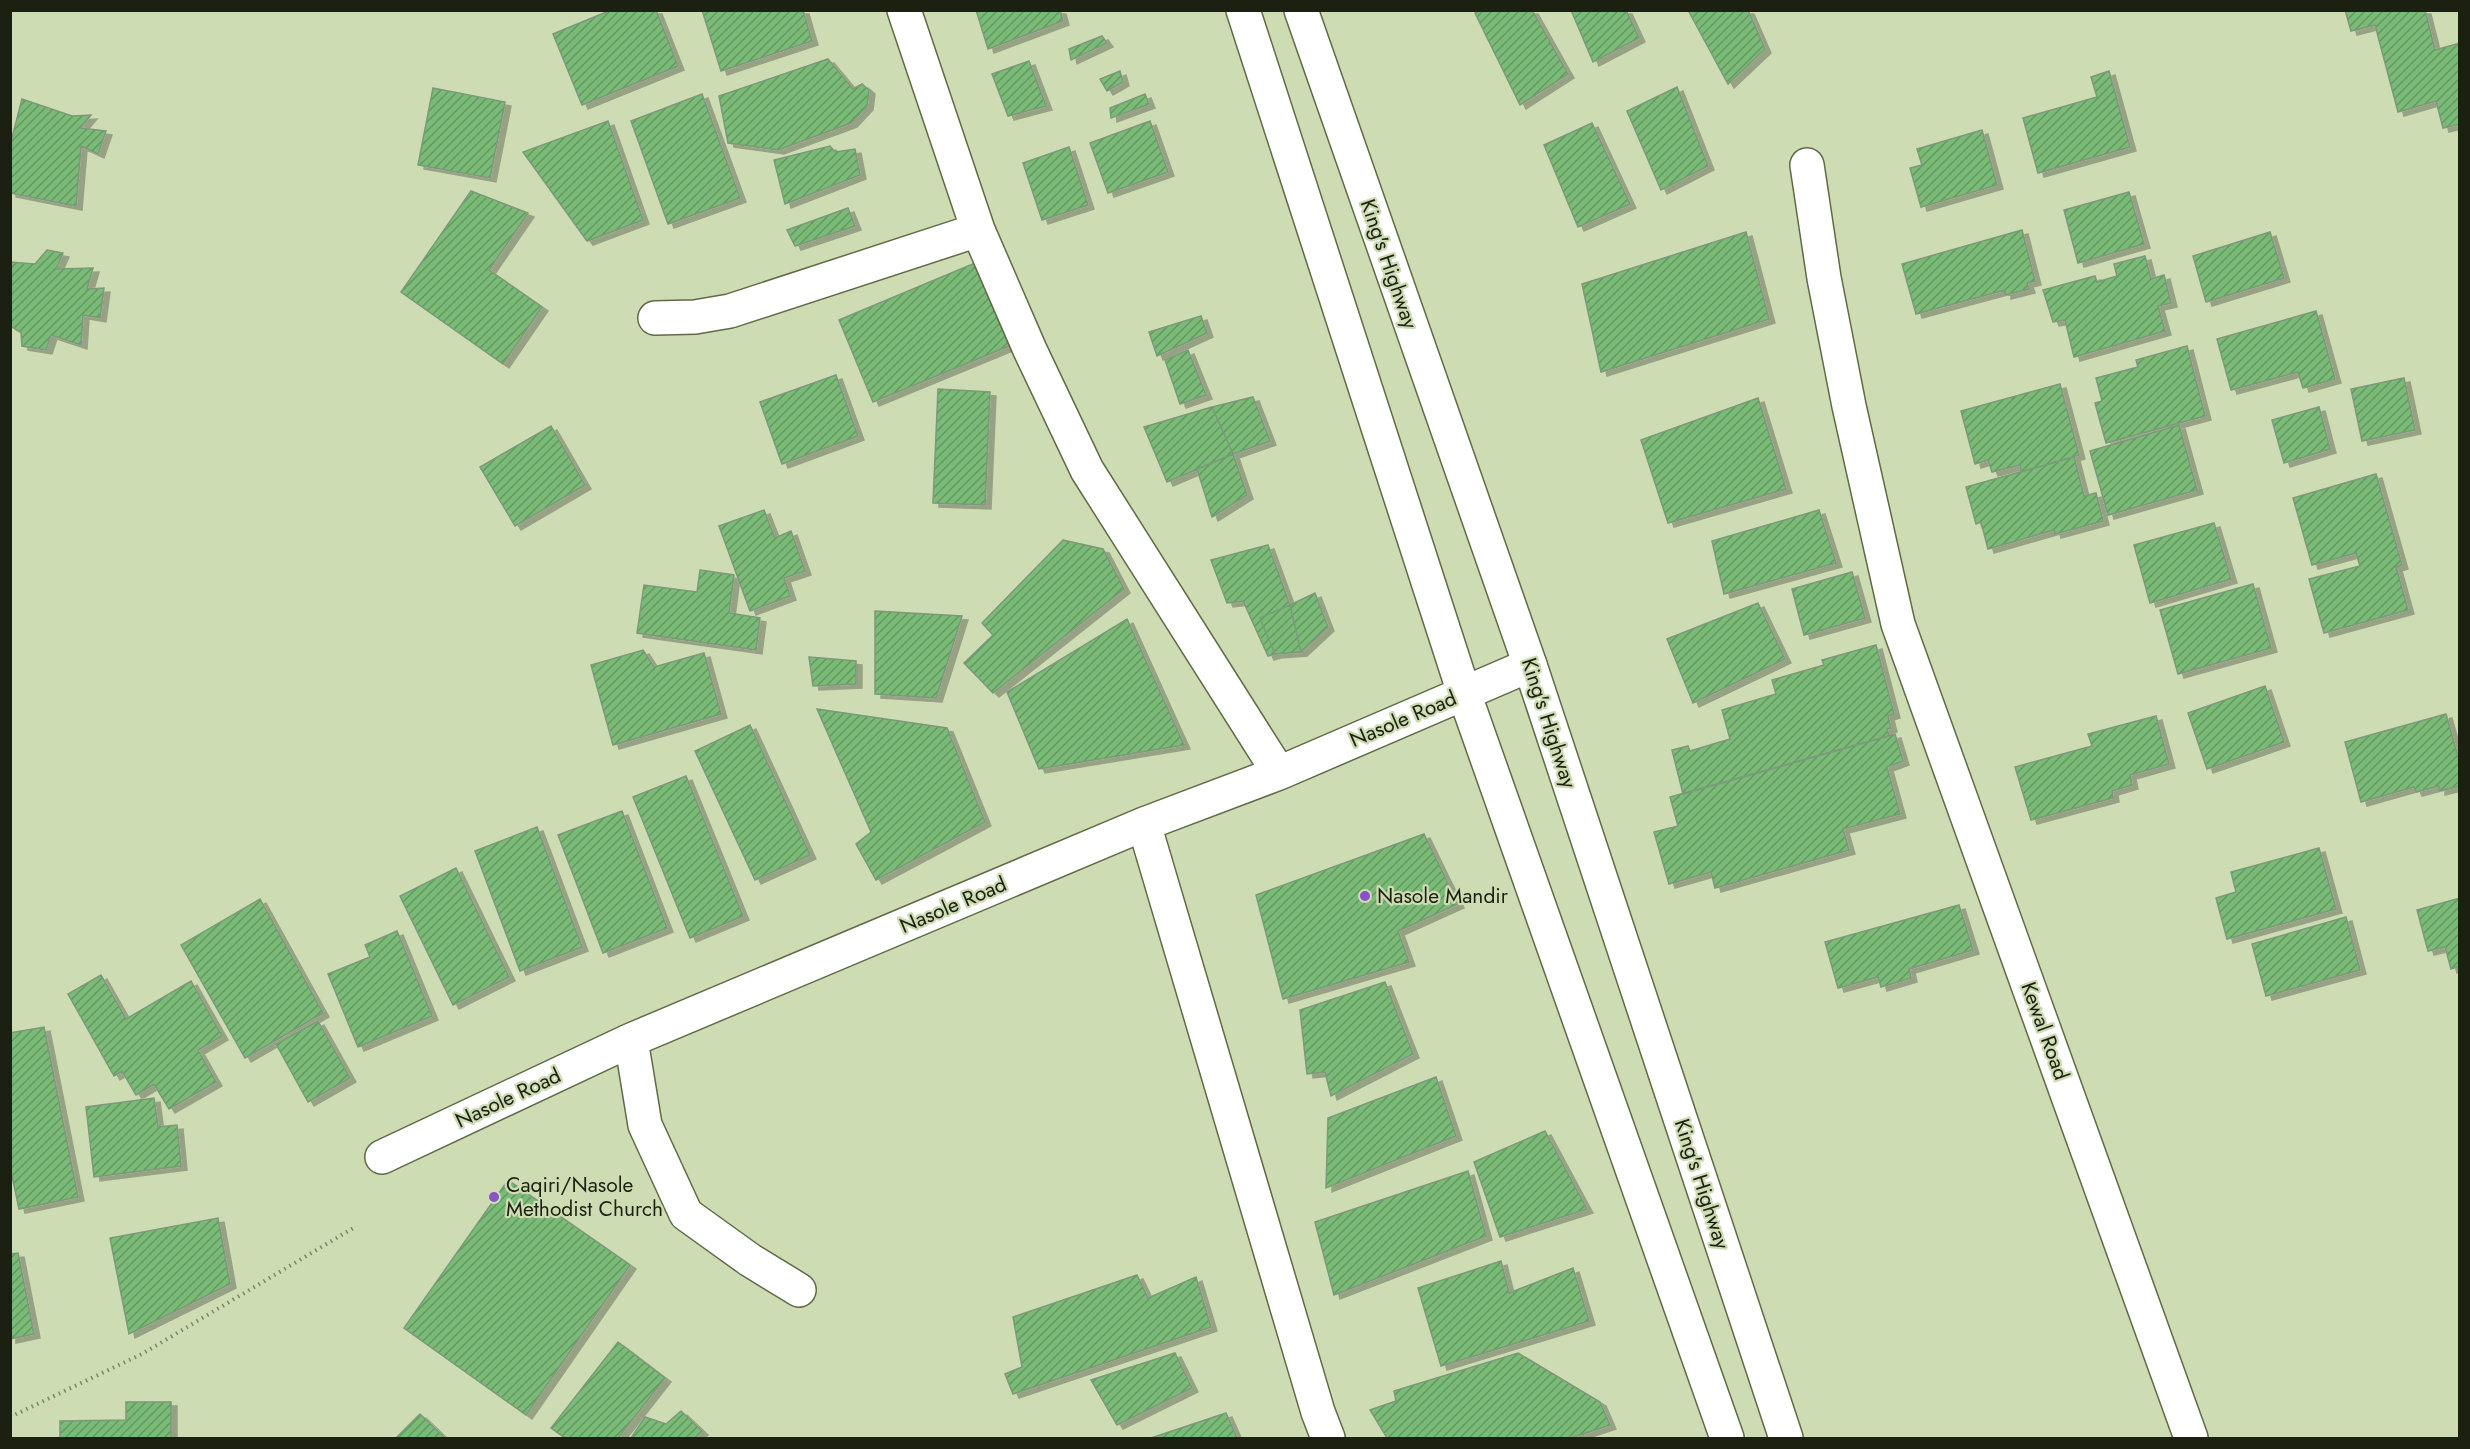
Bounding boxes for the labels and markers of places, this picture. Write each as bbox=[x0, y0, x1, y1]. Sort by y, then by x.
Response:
place label: Nasole Mandir bbox=[1377, 881, 1509, 911]
marker: Nasole Mandir bbox=[1358, 889, 1372, 903]
place label: Caqiri/Nasole Methodist Church bbox=[506, 1170, 663, 1224]
marker: Caqiri/Nasole Methodist Church bbox=[487, 1190, 501, 1204]

